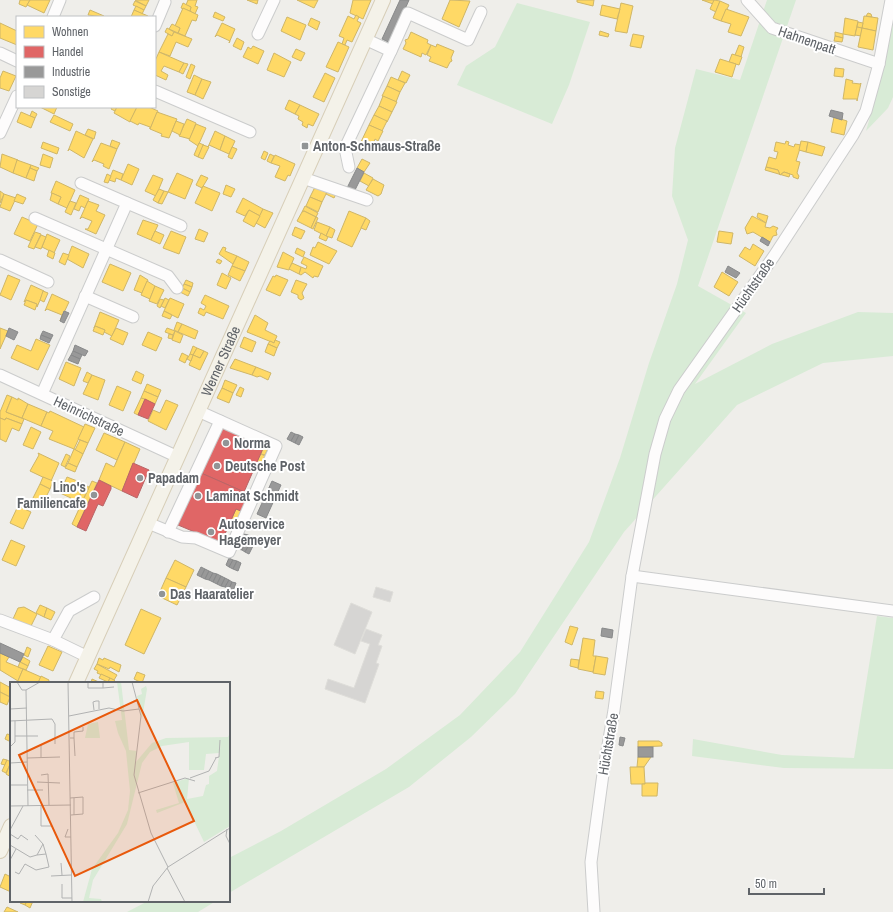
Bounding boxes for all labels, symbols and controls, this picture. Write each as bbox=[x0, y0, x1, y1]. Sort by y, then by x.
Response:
legend bbox=[16, 16, 156, 108]
street label: Hahnenpatt bbox=[776, 22, 838, 58]
text: Wohnen bbox=[52, 24, 88, 40]
text: Handel bbox=[52, 44, 83, 60]
text: Industrie bbox=[52, 64, 90, 80]
text: Sonstige bbox=[52, 84, 91, 100]
place label: Anton-Schmaus-Straße bbox=[313, 137, 441, 155]
marker: Anton-Schmaus-Straße bbox=[300, 141, 310, 151]
street label: Hüchtstraße bbox=[728, 254, 778, 316]
street label: Werner Straße bbox=[197, 323, 244, 399]
street label: Heinrichstraße bbox=[51, 392, 127, 440]
place label: Norma bbox=[234, 434, 271, 452]
marker: Norma bbox=[221, 438, 231, 448]
place label: Deutsche Post bbox=[225, 457, 305, 475]
marker: Deutsche Post bbox=[212, 461, 222, 471]
place label: Papadam bbox=[148, 469, 199, 487]
marker: Papadam bbox=[135, 473, 145, 483]
place label: Lino's Familiencafe bbox=[17, 478, 86, 512]
place label: Laminat Schmidt bbox=[206, 487, 299, 505]
marker: Lino's Familiencafe bbox=[89, 490, 99, 500]
marker: Laminat Schmidt bbox=[193, 491, 203, 501]
place label: Autoservice Hagemeyer bbox=[219, 515, 285, 549]
marker: Autoservice Hagemeyer bbox=[206, 527, 216, 537]
place label: Das Haaratelier bbox=[170, 585, 254, 603]
marker: Das Haaratelier bbox=[157, 589, 167, 599]
inset map bbox=[10, 682, 230, 902]
street label: Hüchtstraße bbox=[594, 712, 622, 776]
scale bar bbox=[749, 870, 824, 896]
text: 50 m bbox=[755, 876, 777, 892]

